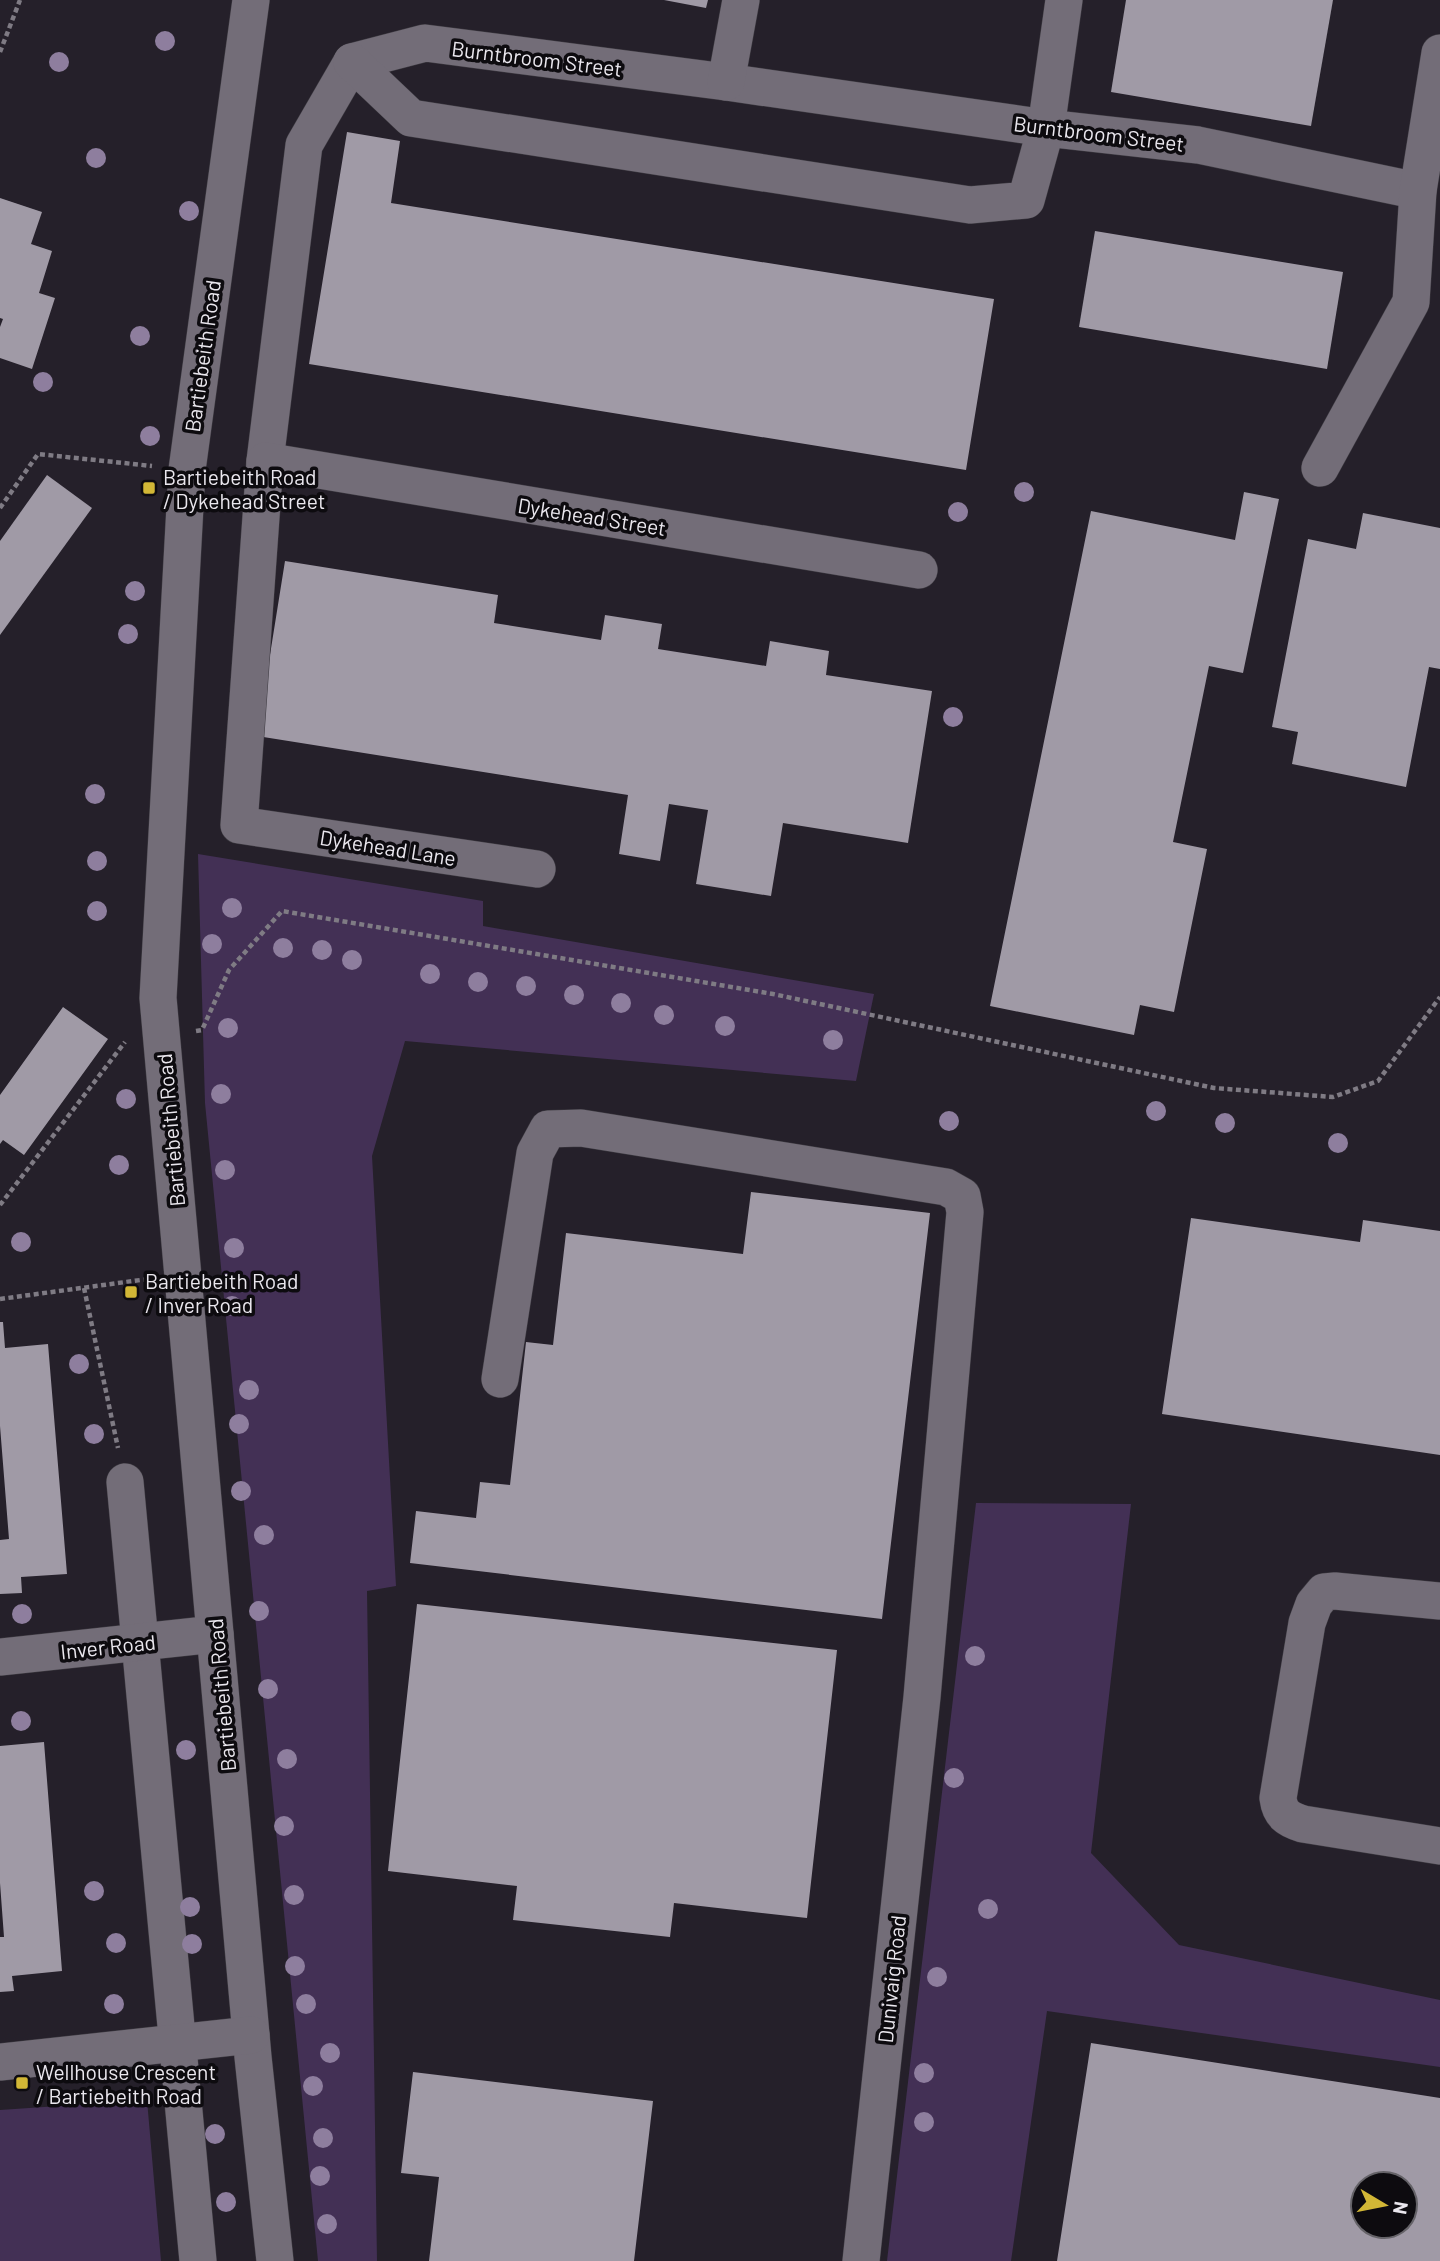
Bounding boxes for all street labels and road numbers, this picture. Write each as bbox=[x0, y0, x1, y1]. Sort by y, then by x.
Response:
street label: Burntbroom Street bbox=[450, 35, 624, 81]
street label: Burntbroom Street bbox=[1012, 110, 1186, 156]
street label: Bartiebeith Road bbox=[179, 278, 225, 434]
street label: Dykehead Street bbox=[516, 492, 668, 540]
street label: Dykehead Lane bbox=[318, 824, 458, 870]
street label: Bartiebeith Road bbox=[151, 1053, 189, 1207]
street label: Bartiebeith Road bbox=[202, 1618, 240, 1772]
street label: Inver Road bbox=[59, 1629, 157, 1663]
street label: Dunivaig Road bbox=[872, 1914, 910, 2044]

